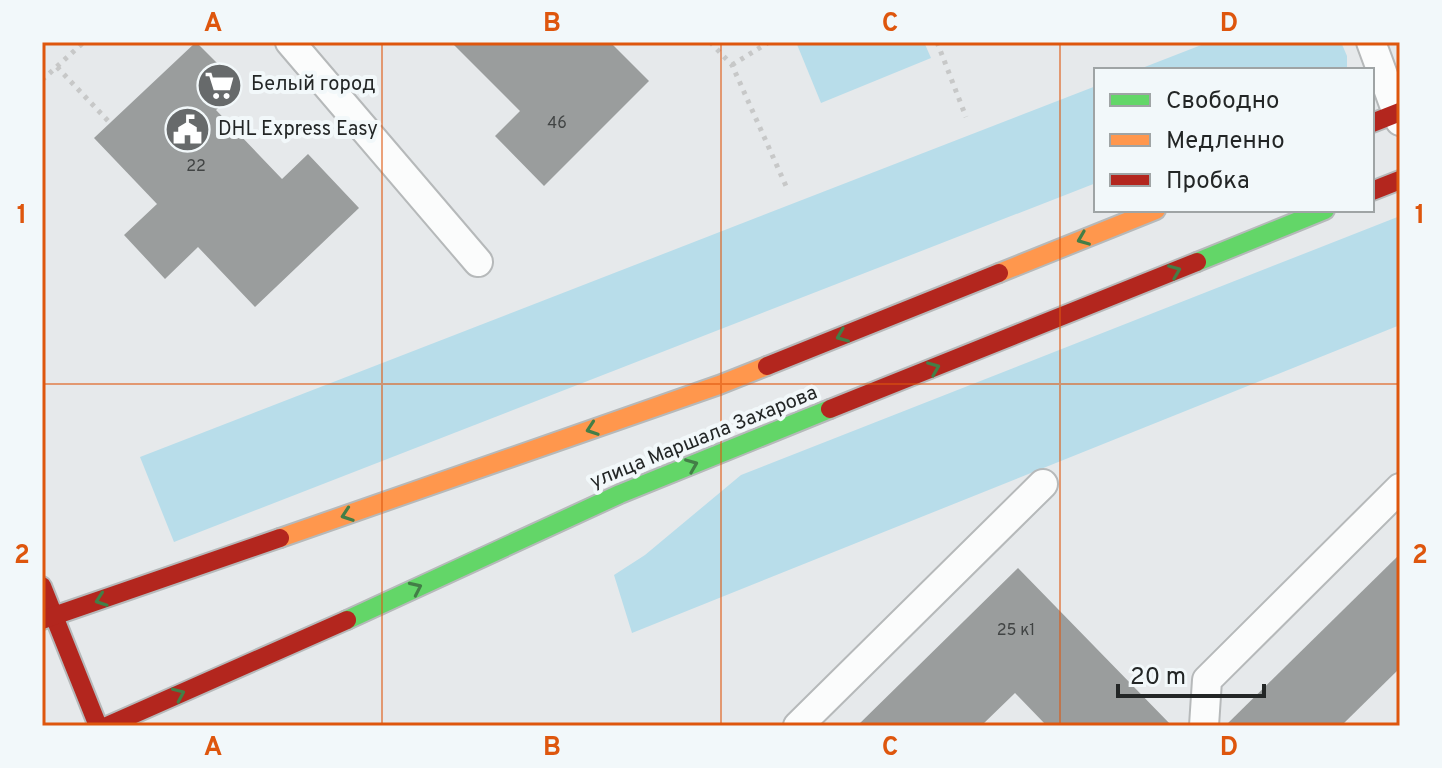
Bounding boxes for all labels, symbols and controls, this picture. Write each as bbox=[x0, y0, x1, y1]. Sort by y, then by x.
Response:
text: A bbox=[204, 8, 222, 41]
text: B bbox=[543, 8, 561, 41]
text: C bbox=[882, 8, 898, 41]
text: D bbox=[1220, 8, 1238, 41]
supermarket icon: Белый город bbox=[196, 61, 244, 109]
legend bbox=[1094, 68, 1374, 212]
place label: Белый город bbox=[251, 72, 375, 98]
text: Свободно bbox=[1166, 87, 1279, 117]
public building icon: DHL Express Easy bbox=[163, 106, 211, 154]
house number: 46 bbox=[547, 114, 567, 134]
place label: DHL Express Easy bbox=[218, 117, 378, 143]
text: Медленно bbox=[1166, 127, 1285, 157]
house number: 22 bbox=[186, 157, 206, 177]
text: Пробка bbox=[1166, 167, 1250, 197]
text: 1 bbox=[17, 200, 27, 233]
text: 1 bbox=[1415, 200, 1425, 233]
one-way arrow bbox=[1077, 229, 1091, 246]
one-way arrow bbox=[1167, 264, 1181, 280]
one-way arrow bbox=[836, 326, 850, 342]
one-way arrow bbox=[926, 361, 940, 378]
street label: улица Маршала Захарова bbox=[586, 380, 822, 496]
one-way arrow bbox=[586, 419, 600, 436]
one-way arrow bbox=[684, 458, 698, 475]
one-way arrow bbox=[341, 505, 355, 521]
text: 2 bbox=[14, 540, 30, 573]
text: 2 bbox=[1412, 540, 1428, 573]
one-way arrow bbox=[408, 582, 422, 598]
one-way arrow bbox=[95, 591, 109, 607]
house number: 25 к1 bbox=[997, 621, 1035, 641]
scale bar bbox=[1118, 648, 1264, 698]
text: 20 m bbox=[1130, 663, 1186, 693]
one-way arrow bbox=[170, 688, 185, 704]
text: A bbox=[204, 732, 222, 765]
text: B bbox=[543, 732, 561, 765]
text: C bbox=[882, 732, 898, 765]
text: D bbox=[1220, 732, 1238, 765]

